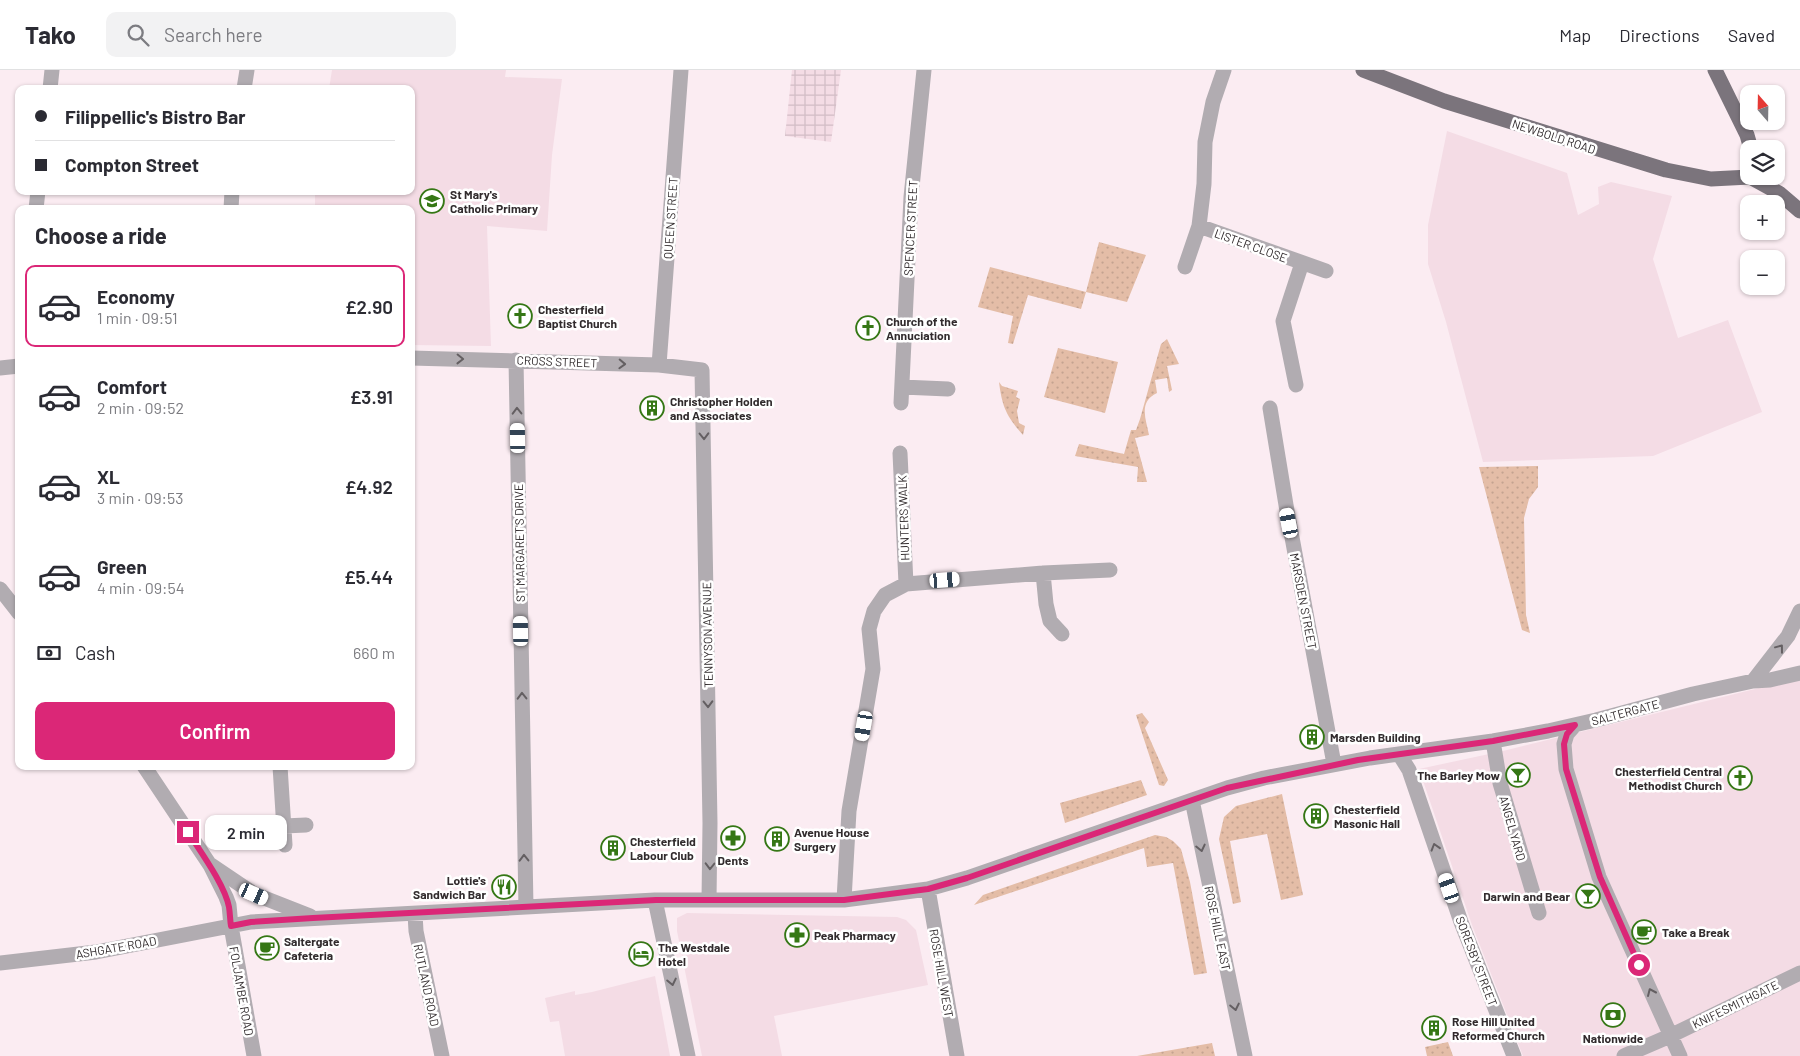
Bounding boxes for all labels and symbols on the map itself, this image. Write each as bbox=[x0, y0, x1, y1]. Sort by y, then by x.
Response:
north arrow bbox=[1740, 85, 1785, 130]
street label: NEWBOLD ROAD bbox=[1511, 116, 1597, 156]
street label: QUEEN STREET bbox=[660, 176, 680, 259]
street label: SPENCER STREET bbox=[900, 180, 920, 276]
place label: St Mary's Catholic Primary bbox=[450, 187, 538, 215]
school or university icon: St Mary's Catholic Primary bbox=[419, 188, 445, 214]
street label: LISTER CLOSE bbox=[1213, 225, 1289, 265]
place label: Chesterfield Baptist Church bbox=[538, 302, 617, 330]
church icon: Chesterfield Baptist Church bbox=[507, 303, 533, 329]
place label: Church of the Annuciation bbox=[886, 314, 958, 342]
church icon: Church of the Annuciation bbox=[855, 315, 881, 341]
street label: CROSS STREET bbox=[516, 353, 598, 369]
one-way arrow bbox=[456, 354, 464, 364]
one-way arrow bbox=[619, 358, 627, 369]
place label: Christopher Holden and Associates bbox=[670, 394, 773, 422]
building icon: Christopher Holden and Associates bbox=[639, 395, 665, 421]
one-way arrow bbox=[512, 407, 522, 414]
car bbox=[510, 423, 525, 453]
one-way arrow bbox=[698, 432, 709, 440]
street label: HUNTERS WALK bbox=[894, 474, 911, 561]
street label: ST MARGARET'S DRIVE bbox=[511, 484, 527, 602]
car bbox=[1278, 507, 1299, 539]
street label: MARSDEN STREET bbox=[1288, 552, 1320, 650]
car bbox=[929, 571, 960, 589]
street label: TENNYSON AVENUE bbox=[699, 582, 715, 688]
car bbox=[513, 616, 528, 646]
one-way arrow bbox=[1774, 645, 1782, 654]
one-way arrow bbox=[517, 692, 527, 700]
street label: SALTERGATE bbox=[1590, 696, 1660, 728]
one-way arrow bbox=[703, 700, 713, 708]
car bbox=[854, 710, 873, 742]
building icon: Marsden Building bbox=[1299, 724, 1325, 750]
place label: Marsden Building bbox=[1330, 730, 1421, 744]
bar icon: The Barley Mow bbox=[1505, 762, 1531, 788]
place label: Chesterfield Central Methodist Church bbox=[1615, 764, 1722, 792]
church icon: Chesterfield Central Methodist Church bbox=[1727, 765, 1753, 791]
place label: The Barley Mow bbox=[1417, 768, 1501, 782]
street label: ANGEL YARD bbox=[1497, 794, 1529, 862]
place label: Chesterfield Masonic Hall bbox=[1334, 802, 1400, 830]
building icon: Chesterfield Masonic Hall bbox=[1303, 803, 1329, 829]
callout: 2 min bbox=[206, 814, 288, 850]
route end bbox=[177, 821, 199, 843]
pharmacy icon: Dents bbox=[720, 825, 746, 851]
place label: Avenue House Surgery bbox=[794, 825, 870, 853]
building icon: Avenue House Surgery bbox=[764, 826, 790, 852]
place label: Chesterfield Labour Club bbox=[630, 834, 696, 862]
building icon: Chesterfield Labour Club bbox=[600, 835, 626, 861]
one-way arrow bbox=[1430, 843, 1440, 851]
one-way arrow bbox=[1195, 844, 1206, 853]
place label: Dents bbox=[717, 853, 749, 867]
one-way arrow bbox=[519, 854, 529, 862]
one-way arrow bbox=[705, 862, 715, 870]
car bbox=[1437, 871, 1460, 905]
place label: Lottie's Sandwich Bar bbox=[413, 873, 486, 901]
restaurant icon: Lottie's Sandwich Bar bbox=[491, 874, 517, 900]
car bbox=[237, 881, 270, 907]
bar icon: Darwin and Bear bbox=[1575, 883, 1601, 909]
street label: ROSE HILL EAST bbox=[1202, 884, 1234, 972]
place label: Darwin and Bear bbox=[1483, 889, 1570, 903]
street label: SORESBY STREET bbox=[1453, 914, 1501, 1008]
cafe icon: Take a Break bbox=[1631, 919, 1657, 945]
pharmacy icon: Peak Pharmacy bbox=[784, 922, 810, 948]
place label: Take a Break bbox=[1662, 925, 1730, 939]
place label: Peak Pharmacy bbox=[814, 928, 896, 942]
street label: ROSE HILL WEST bbox=[927, 928, 957, 1019]
street label: ASHGATE ROAD bbox=[75, 933, 157, 961]
place label: Saltergate Cafeteria bbox=[284, 934, 340, 962]
cafe icon: Saltergate Cafeteria bbox=[254, 935, 280, 961]
place label: The Westdale Hotel bbox=[658, 940, 730, 968]
hotel icon: The Westdale Hotel bbox=[628, 941, 654, 967]
street label: RUTLAND ROAD bbox=[411, 943, 443, 1027]
street label: FOLJAMBE ROAD bbox=[227, 945, 257, 1037]
route start bbox=[1628, 954, 1650, 976]
street label: KNIFESMITHGATE bbox=[1690, 977, 1780, 1031]
one-way arrow bbox=[667, 978, 677, 987]
one-way arrow bbox=[1646, 988, 1657, 997]
bank icon: Nationwide bbox=[1600, 1002, 1626, 1028]
one-way arrow bbox=[1229, 1003, 1240, 1012]
place label: Rose Hill United Reformed Church bbox=[1452, 1014, 1545, 1042]
building icon: Rose Hill United Reformed Church bbox=[1421, 1015, 1447, 1041]
place label: Nationwide bbox=[1583, 1031, 1644, 1045]

